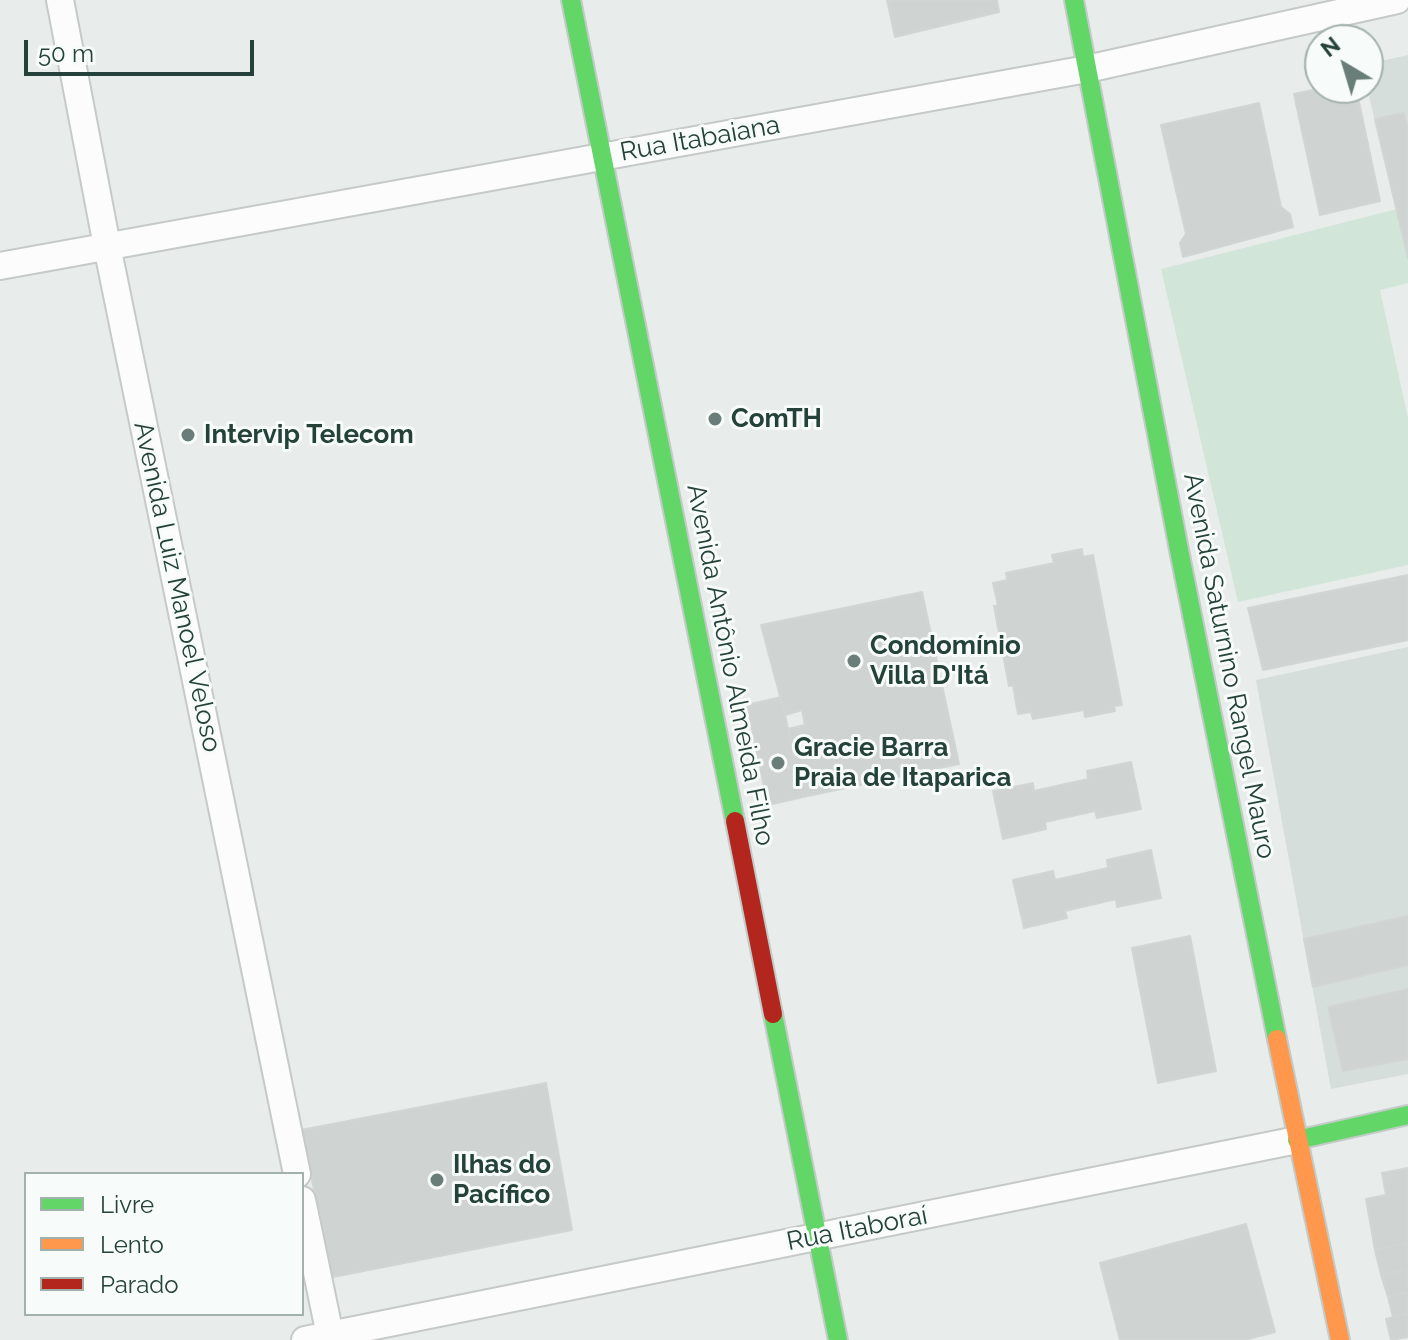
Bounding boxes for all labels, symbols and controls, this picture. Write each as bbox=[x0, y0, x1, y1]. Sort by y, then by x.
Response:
scale bar bbox=[28, 24, 258, 74]
north arrow bbox=[1304, 24, 1384, 104]
text: N bbox=[1316, 31, 1345, 62]
text: 50 m bbox=[38, 39, 94, 68]
street label: Rua Itabaiana bbox=[618, 110, 782, 168]
place label: ComTH bbox=[731, 403, 822, 435]
marker: ComTH bbox=[706, 410, 724, 428]
street label: Avenida Luiz Manoel Veloso bbox=[127, 419, 227, 755]
place label: Intervip Telecom bbox=[204, 419, 414, 451]
marker: Intervip Telecom bbox=[179, 426, 197, 444]
street label: Avenida Saturnino Rangel Mauro bbox=[1176, 471, 1282, 861]
street label: Avenida Antônio Almeida Filho bbox=[680, 482, 780, 848]
place label: Condomínio Villa D'Itá bbox=[870, 630, 1021, 692]
marker: Condomínio Villa D'Itá bbox=[845, 652, 863, 670]
place label: Gracie Barra Praia de Itaparica bbox=[794, 732, 1011, 794]
marker: Gracie Barra Praia de Itaparica bbox=[769, 754, 787, 772]
place label: Ilhas do Pacífico bbox=[453, 1149, 551, 1210]
marker: Ilhas do Pacífico bbox=[428, 1171, 446, 1189]
legend bbox=[24, 1172, 304, 1316]
text: Livre bbox=[100, 1190, 154, 1219]
street label: Rua Itaboraí bbox=[784, 1200, 930, 1258]
text: Lento bbox=[100, 1230, 164, 1259]
text: Parado bbox=[100, 1270, 179, 1299]

